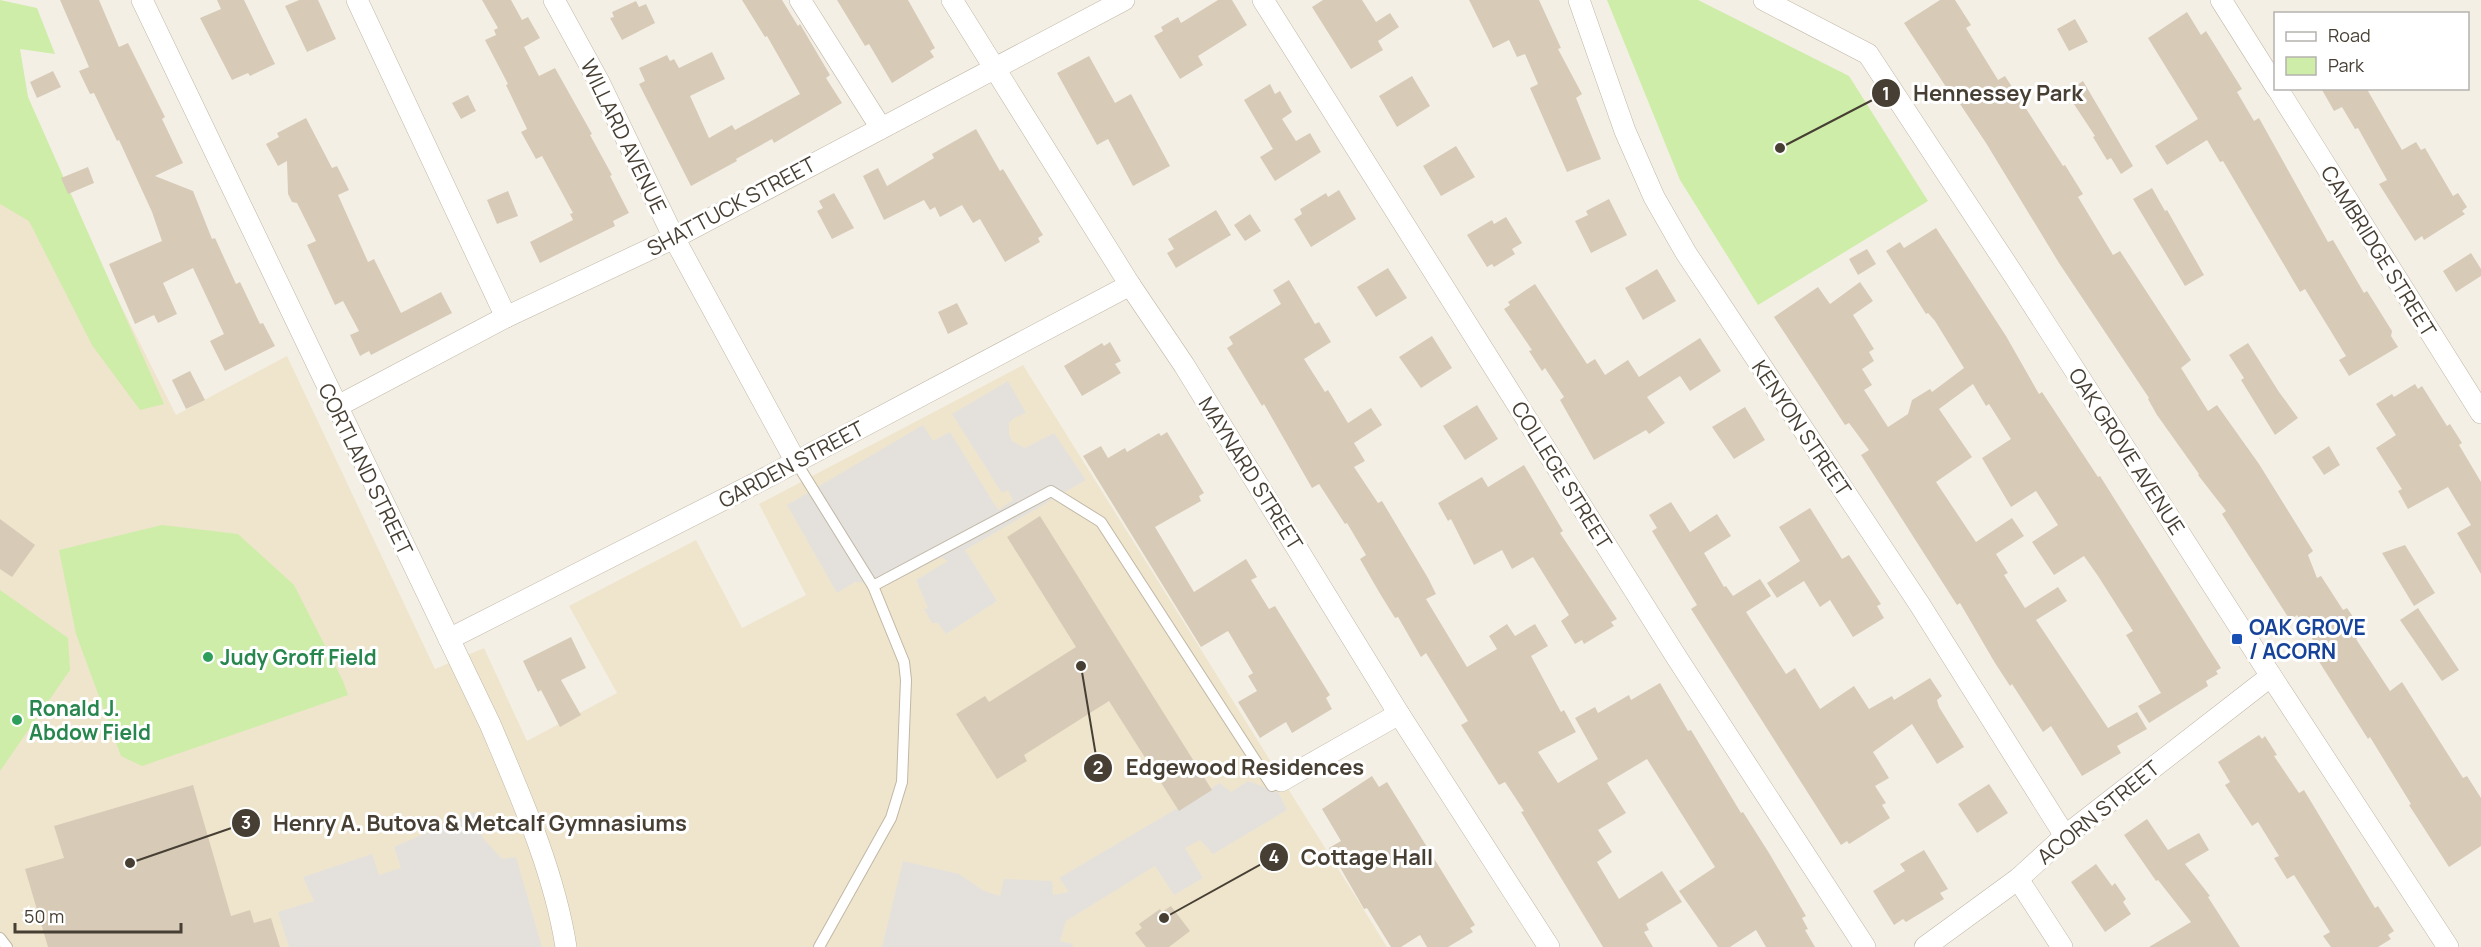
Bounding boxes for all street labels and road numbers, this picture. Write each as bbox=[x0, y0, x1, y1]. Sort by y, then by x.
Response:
street label: WILLARD AVENUE bbox=[575, 54, 673, 218]
street label: SHATTUCK STREET bbox=[642, 150, 820, 262]
street label: CAMBRIDGE STREET bbox=[2315, 160, 2443, 342]
street label: KENYON STREET bbox=[1746, 354, 1858, 502]
street label: OAK GROVE AVENUE bbox=[2063, 362, 2191, 540]
street label: CORTLAND STREET bbox=[312, 378, 420, 560]
street label: MAYNARD STREET bbox=[1193, 391, 1310, 555]
street label: COLLEGE STREET bbox=[1505, 396, 1619, 555]
street label: GARDEN STREET bbox=[713, 414, 869, 514]
street label: ACORN STREET bbox=[2031, 754, 2165, 870]

